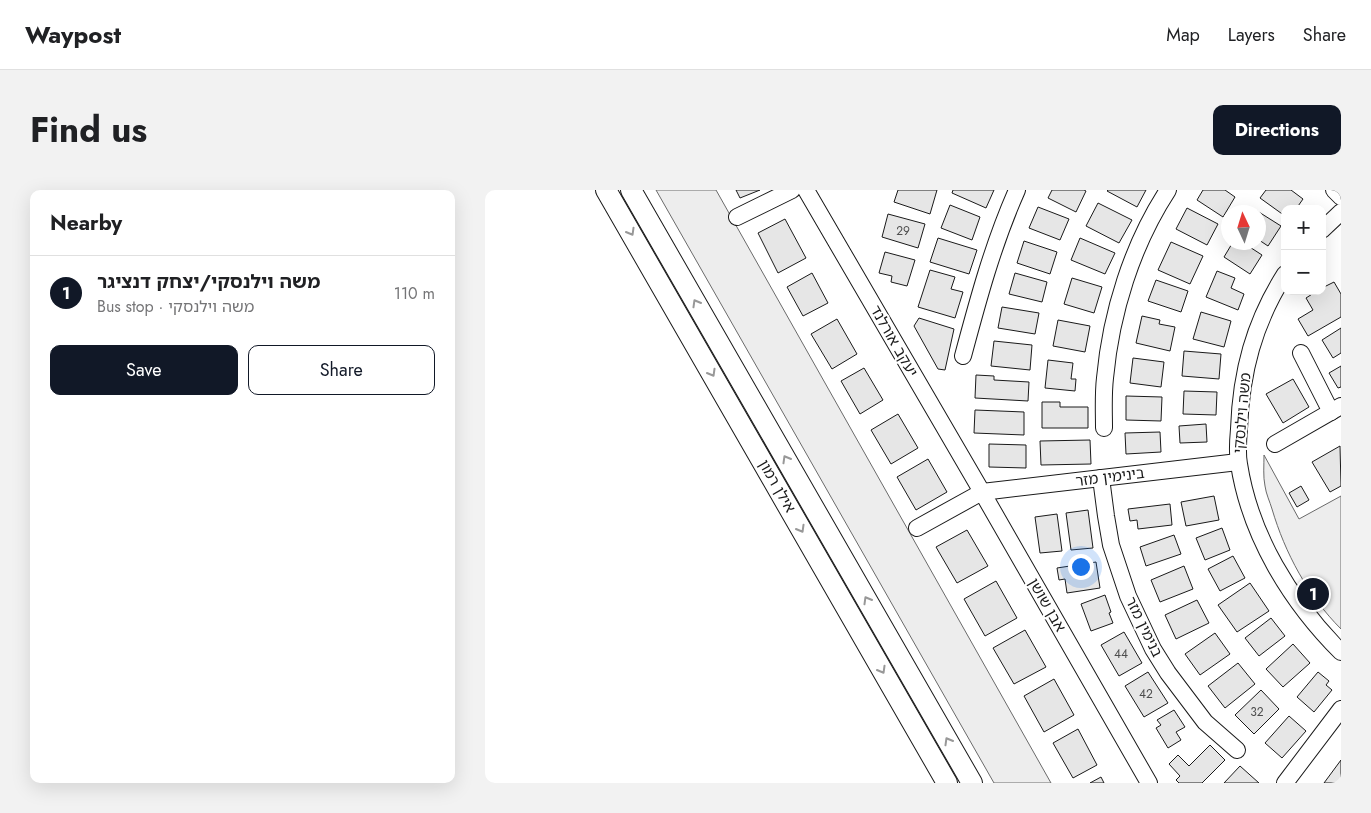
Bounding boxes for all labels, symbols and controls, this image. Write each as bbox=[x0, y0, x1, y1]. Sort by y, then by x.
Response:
text: Waypost bbox=[25, 17, 121, 52]
text: Map bbox=[1166, 22, 1200, 48]
text: Layers bbox=[1228, 22, 1275, 48]
text: Share bbox=[1303, 22, 1346, 48]
text: Find us bbox=[30, 105, 147, 155]
button: Directions bbox=[1213, 105, 1341, 155]
north arrow bbox=[1221, 205, 1266, 250]
map controls bbox=[1281, 205, 1326, 295]
button: + bbox=[1281, 205, 1326, 250]
text: Nearby bbox=[50, 208, 122, 238]
house number: 29 bbox=[896, 222, 910, 240]
one-way arrow bbox=[624, 227, 634, 236]
button: − bbox=[1281, 250, 1326, 295]
text: משה וילנסקי/יצחק דנציגר bbox=[97, 268, 320, 295]
text: 1 bbox=[62, 282, 70, 305]
text: 110 m bbox=[394, 282, 435, 305]
text: Bus stop · משה וילנסקי bbox=[97, 295, 254, 318]
one-way arrow bbox=[693, 299, 703, 308]
street label: יעקב אורלנד bbox=[865, 301, 923, 381]
button: Save bbox=[50, 345, 238, 395]
button: Share bbox=[248, 345, 435, 395]
one-way arrow bbox=[705, 368, 715, 377]
street label: משה וילנסקי bbox=[1228, 372, 1256, 454]
street label: אילן רמון bbox=[753, 455, 801, 517]
one-way arrow bbox=[782, 455, 792, 464]
street label: בינימין מזר bbox=[1074, 462, 1146, 492]
one-way arrow bbox=[795, 524, 805, 533]
your location bbox=[1068, 554, 1094, 580]
street label: אבן שושן bbox=[1023, 574, 1071, 636]
pin: 1 bbox=[1297, 575, 1329, 613]
street label: בנימין מזר bbox=[1120, 593, 1168, 661]
one-way arrow bbox=[863, 596, 873, 605]
house number: 44 bbox=[1114, 645, 1128, 663]
one-way arrow bbox=[876, 665, 886, 674]
house number: 42 bbox=[1139, 685, 1153, 703]
house number: 32 bbox=[1250, 703, 1264, 721]
one-way arrow bbox=[944, 737, 954, 746]

